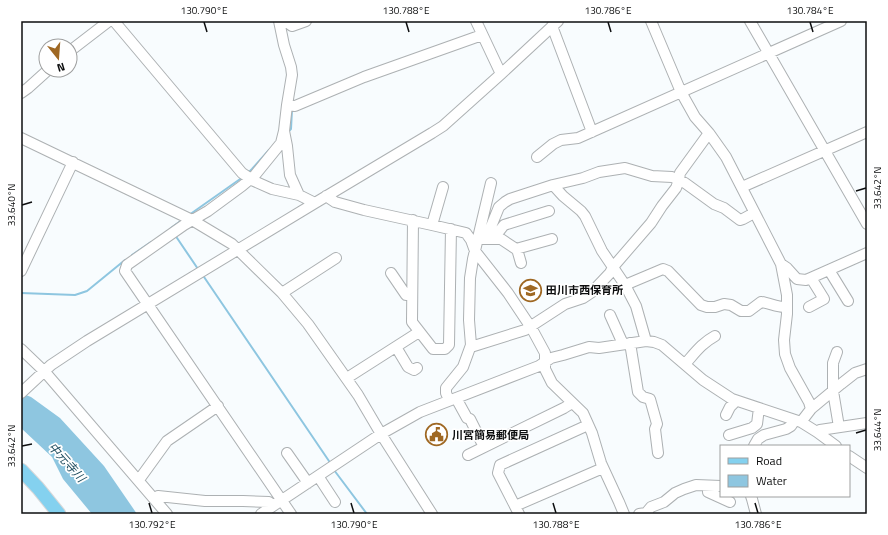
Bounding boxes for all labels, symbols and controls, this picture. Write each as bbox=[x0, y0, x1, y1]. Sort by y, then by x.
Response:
text: 130.790°E bbox=[181, 3, 228, 18]
text: 130.788°E bbox=[383, 3, 430, 18]
text: 130.786°E bbox=[585, 3, 632, 18]
text: 130.784°E bbox=[787, 3, 834, 18]
north arrow bbox=[38, 38, 78, 78]
text: N bbox=[55, 59, 67, 76]
text: 33.642°N bbox=[870, 167, 885, 209]
text: 33.640°N bbox=[4, 184, 19, 226]
school or university icon: 田川市西保育所 bbox=[517, 277, 543, 303]
place label: 田川市西保育所 bbox=[546, 282, 623, 298]
text: 33.644°N bbox=[870, 409, 885, 451]
public building icon: 川宮簡易郵便局 bbox=[423, 422, 449, 448]
text: 33.642°N bbox=[4, 425, 19, 467]
place label: 川宮簡易郵便局 bbox=[452, 427, 529, 443]
water label: 中元寺川 bbox=[44, 438, 91, 488]
legend bbox=[720, 445, 850, 497]
text: Road bbox=[756, 451, 782, 470]
text: Water bbox=[756, 471, 787, 490]
text: 130.792°E bbox=[129, 517, 176, 532]
text: 130.790°E bbox=[331, 517, 378, 532]
text: 130.788°E bbox=[533, 517, 580, 532]
text: 130.786°E bbox=[735, 517, 782, 532]

